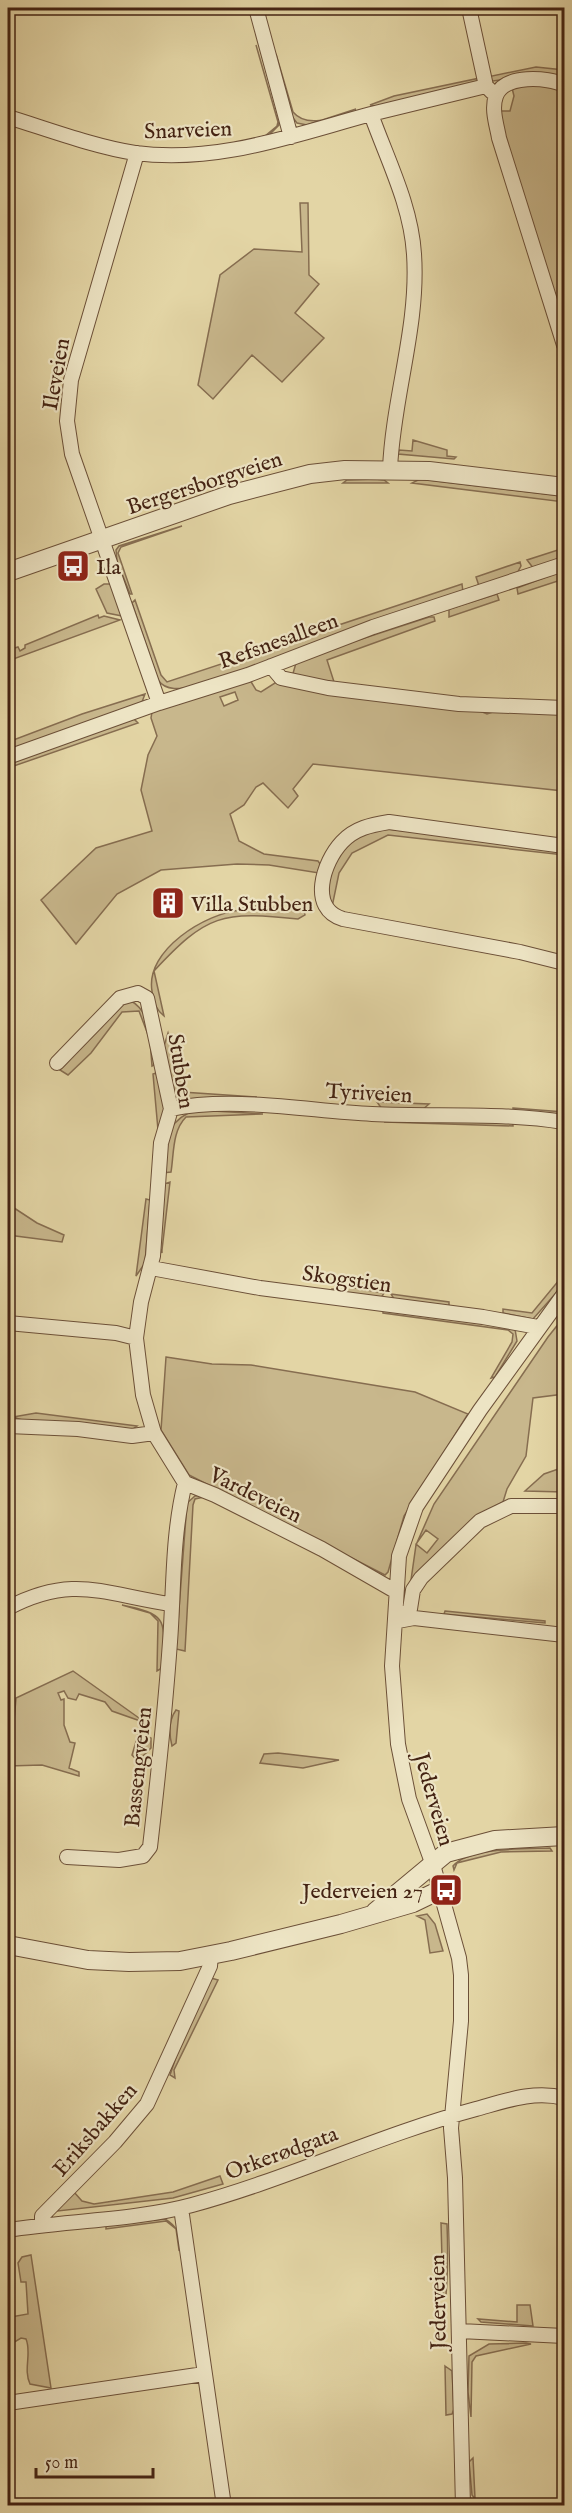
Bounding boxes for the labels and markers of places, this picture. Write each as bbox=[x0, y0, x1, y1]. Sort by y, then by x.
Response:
bus stop icon: Ila bbox=[55, 548, 91, 584]
place label: Ila bbox=[96, 554, 121, 582]
building icon: Villa Stubben bbox=[150, 885, 186, 921]
place label: Villa Stubben bbox=[190, 891, 313, 919]
bus stop icon: Jederveien 27 bbox=[428, 1872, 464, 1908]
place label: Jederveien 27 bbox=[299, 1878, 423, 1906]

